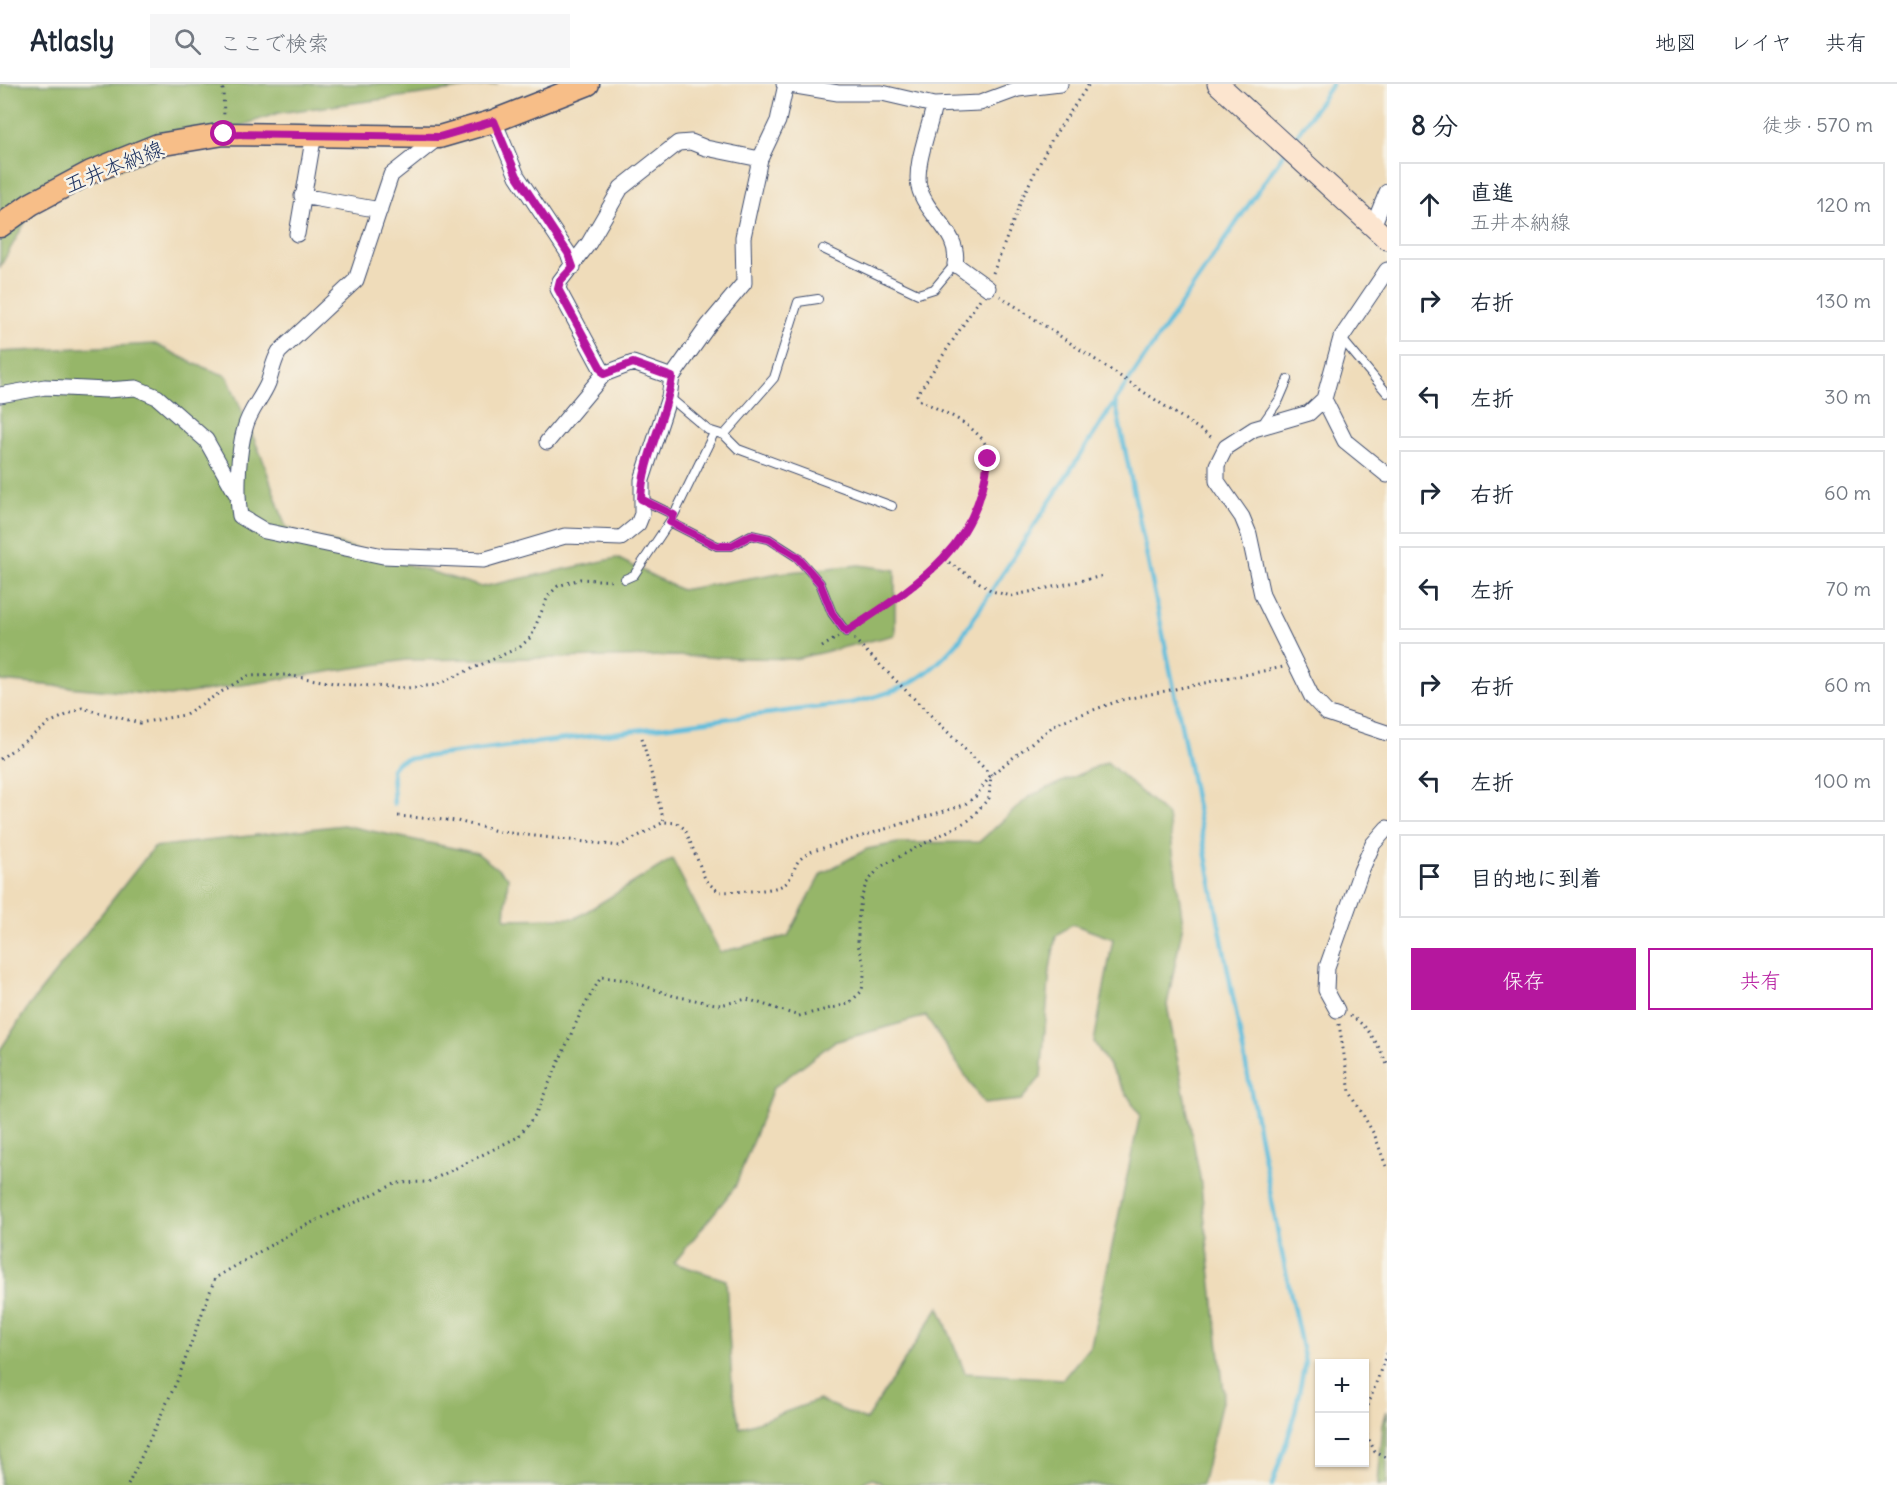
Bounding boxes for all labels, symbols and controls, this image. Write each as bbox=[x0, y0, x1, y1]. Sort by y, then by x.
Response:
search box bbox=[150, 14, 570, 68]
text: Atlasly bbox=[30, 23, 114, 59]
icon: search bbox=[171, 25, 204, 58]
text: ここで検索 bbox=[219, 29, 329, 57]
text: 地図 bbox=[1655, 29, 1697, 56]
text: レイヤ bbox=[1730, 29, 1792, 56]
text: 共有 bbox=[1825, 29, 1867, 56]
text: 8 分 bbox=[1411, 109, 1458, 142]
text: 徒歩 · 570 m bbox=[1762, 112, 1873, 137]
route start bbox=[210, 120, 236, 146]
street label: 五井本納線 bbox=[60, 134, 168, 199]
text: 直進 bbox=[1470, 178, 1514, 206]
icon: ahead bbox=[1413, 188, 1446, 221]
text: 120 m bbox=[1817, 192, 1871, 217]
text: 五井本納線 bbox=[1470, 209, 1570, 234]
icon: right bbox=[1413, 284, 1446, 317]
text: 右折 bbox=[1470, 288, 1514, 316]
text: 130 m bbox=[1816, 288, 1871, 313]
icon: left bbox=[1413, 380, 1446, 413]
text: 左折 bbox=[1470, 384, 1514, 412]
text: 30 m bbox=[1824, 384, 1871, 409]
route end bbox=[974, 445, 1000, 471]
icon: right bbox=[1413, 476, 1446, 509]
text: 右折 bbox=[1470, 480, 1514, 508]
text: 60 m bbox=[1824, 480, 1871, 505]
icon: left bbox=[1413, 572, 1446, 605]
text: 左折 bbox=[1470, 576, 1514, 604]
text: 70 m bbox=[1826, 576, 1871, 601]
icon: right bbox=[1413, 668, 1446, 701]
text: 右折 bbox=[1470, 672, 1514, 700]
text: 60 m bbox=[1824, 672, 1871, 697]
icon: left bbox=[1413, 764, 1446, 797]
text: 左折 bbox=[1470, 768, 1514, 796]
text: 100 m bbox=[1814, 768, 1871, 793]
icon: arrive bbox=[1413, 860, 1446, 893]
text: 目的地に到着 bbox=[1470, 864, 1602, 892]
button: 保存 bbox=[1411, 948, 1636, 1010]
button: 共有 bbox=[1648, 948, 1873, 1010]
map controls bbox=[1315, 1359, 1369, 1467]
button: + bbox=[1315, 1359, 1369, 1413]
button: − bbox=[1315, 1413, 1369, 1467]

